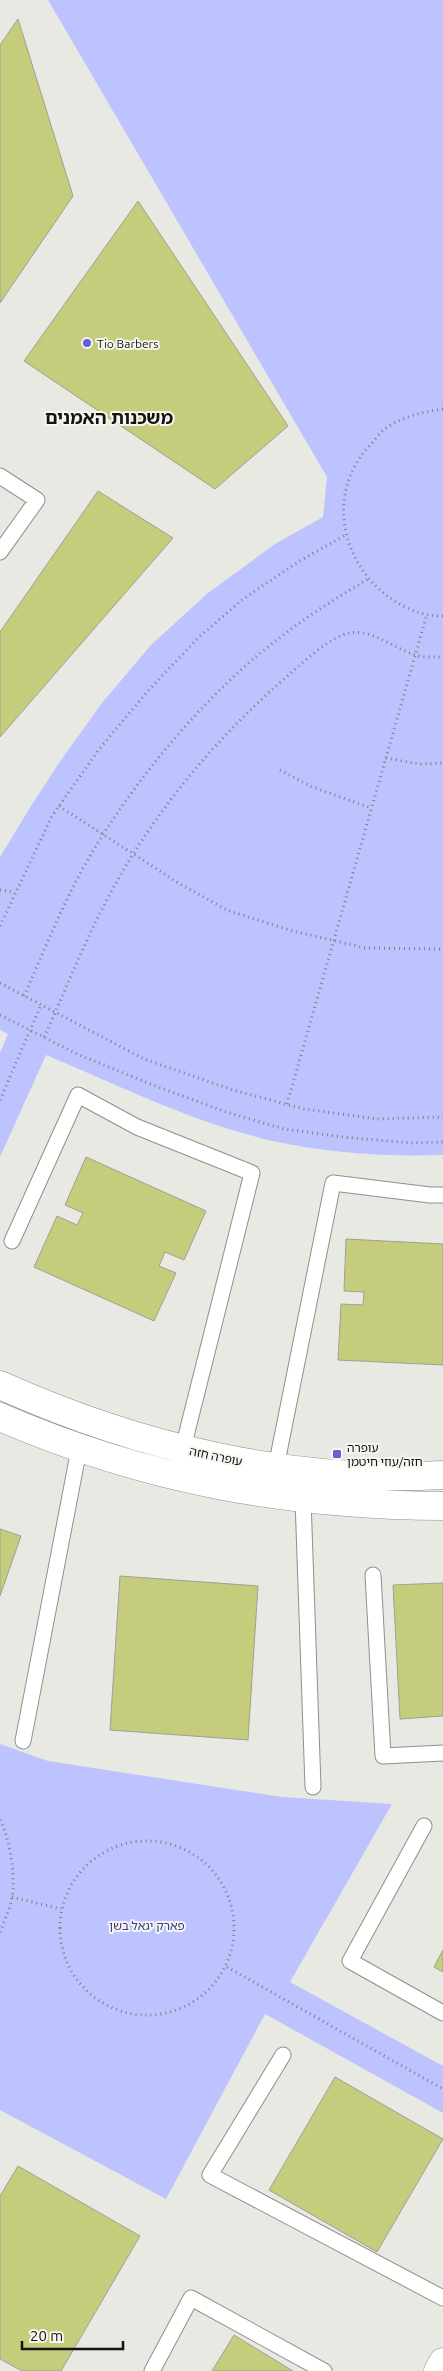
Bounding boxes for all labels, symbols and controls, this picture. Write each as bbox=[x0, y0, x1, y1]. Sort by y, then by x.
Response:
marker: Tio Barbers bbox=[81, 337, 93, 349]
place label: Tio Barbers bbox=[97, 337, 158, 350]
district label: משכנות האמנים bbox=[45, 407, 173, 427]
place label: עופרה חזה/עוזי חיטמן bbox=[347, 1441, 423, 1468]
street label: עופרה חזה bbox=[188, 1444, 244, 1468]
marker: עופרה חזה/עוזי חיטמן bbox=[331, 1448, 343, 1460]
park label: פארק יגאל בשן bbox=[109, 1919, 185, 1932]
scale bar bbox=[22, 2318, 124, 2350]
text: 20 m bbox=[30, 2327, 63, 2344]

